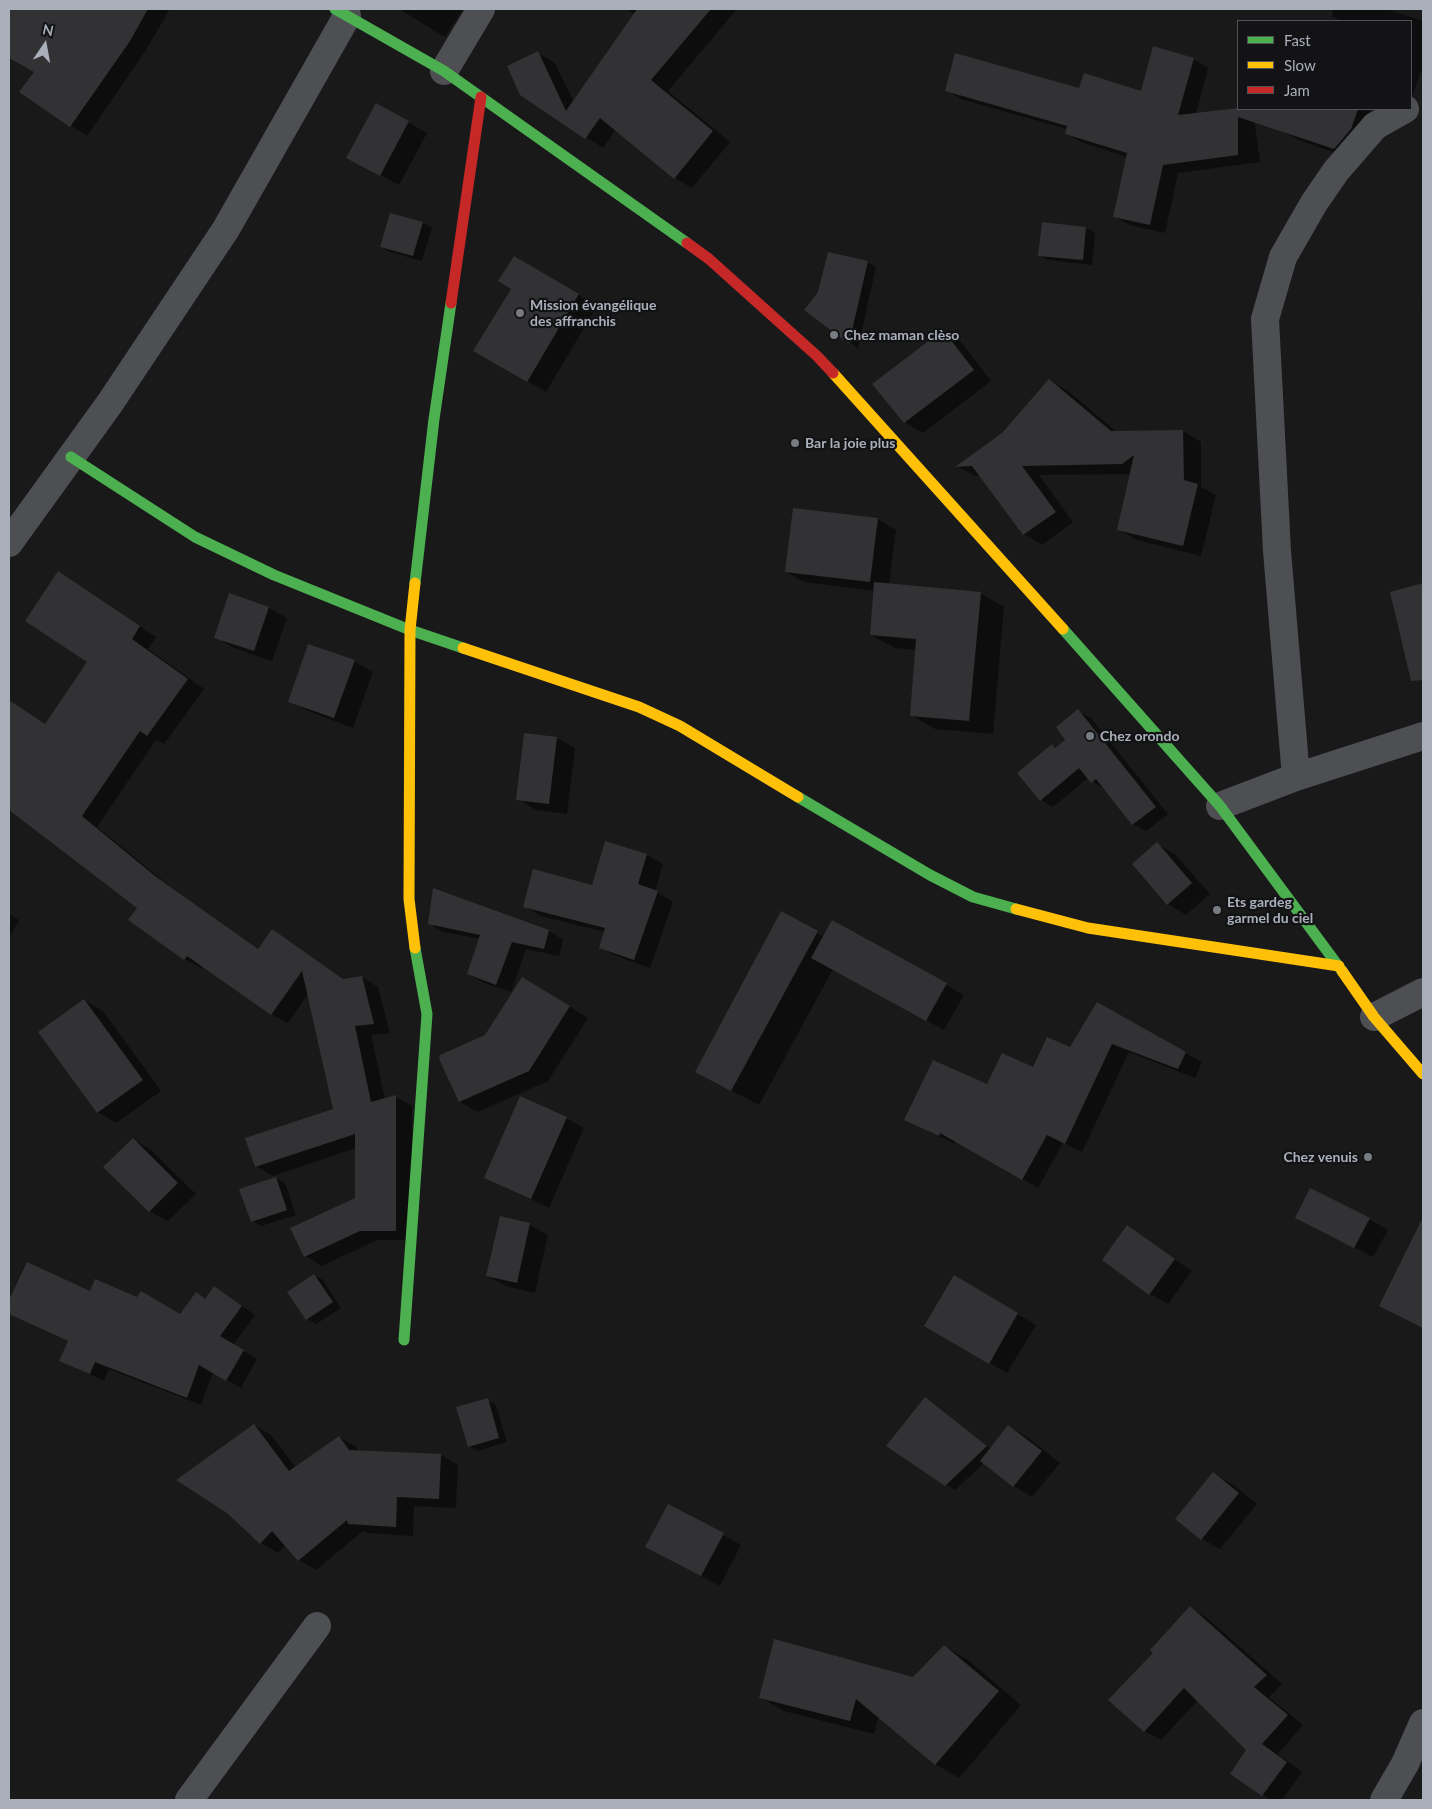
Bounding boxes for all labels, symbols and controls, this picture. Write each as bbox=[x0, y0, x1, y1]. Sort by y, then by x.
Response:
north arrow bbox=[20, 20, 70, 70]
text: N bbox=[41, 20, 55, 39]
legend bbox=[1237, 20, 1412, 110]
text: Fast bbox=[1284, 31, 1311, 49]
text: Slow bbox=[1284, 56, 1316, 74]
text: Jam bbox=[1284, 81, 1310, 99]
place label: Mission évangélique des affranchis bbox=[530, 297, 656, 330]
marker: Mission évangélique des affranchis bbox=[514, 307, 526, 319]
place label: Chez maman clèso bbox=[844, 327, 959, 343]
marker: Chez maman clèso bbox=[828, 329, 840, 341]
place label: Bar la joie plus bbox=[805, 435, 895, 451]
marker: Bar la joie plus bbox=[789, 437, 801, 449]
place label: Chez orondo bbox=[1100, 728, 1179, 744]
marker: Chez orondo bbox=[1084, 730, 1096, 742]
place label: Ets gardeg garmel du ciel bbox=[1227, 894, 1313, 926]
marker: Ets gardeg garmel du ciel bbox=[1211, 904, 1223, 916]
place label: Chez venuis bbox=[1283, 1149, 1358, 1165]
marker: Chez venuis bbox=[1362, 1151, 1374, 1163]

